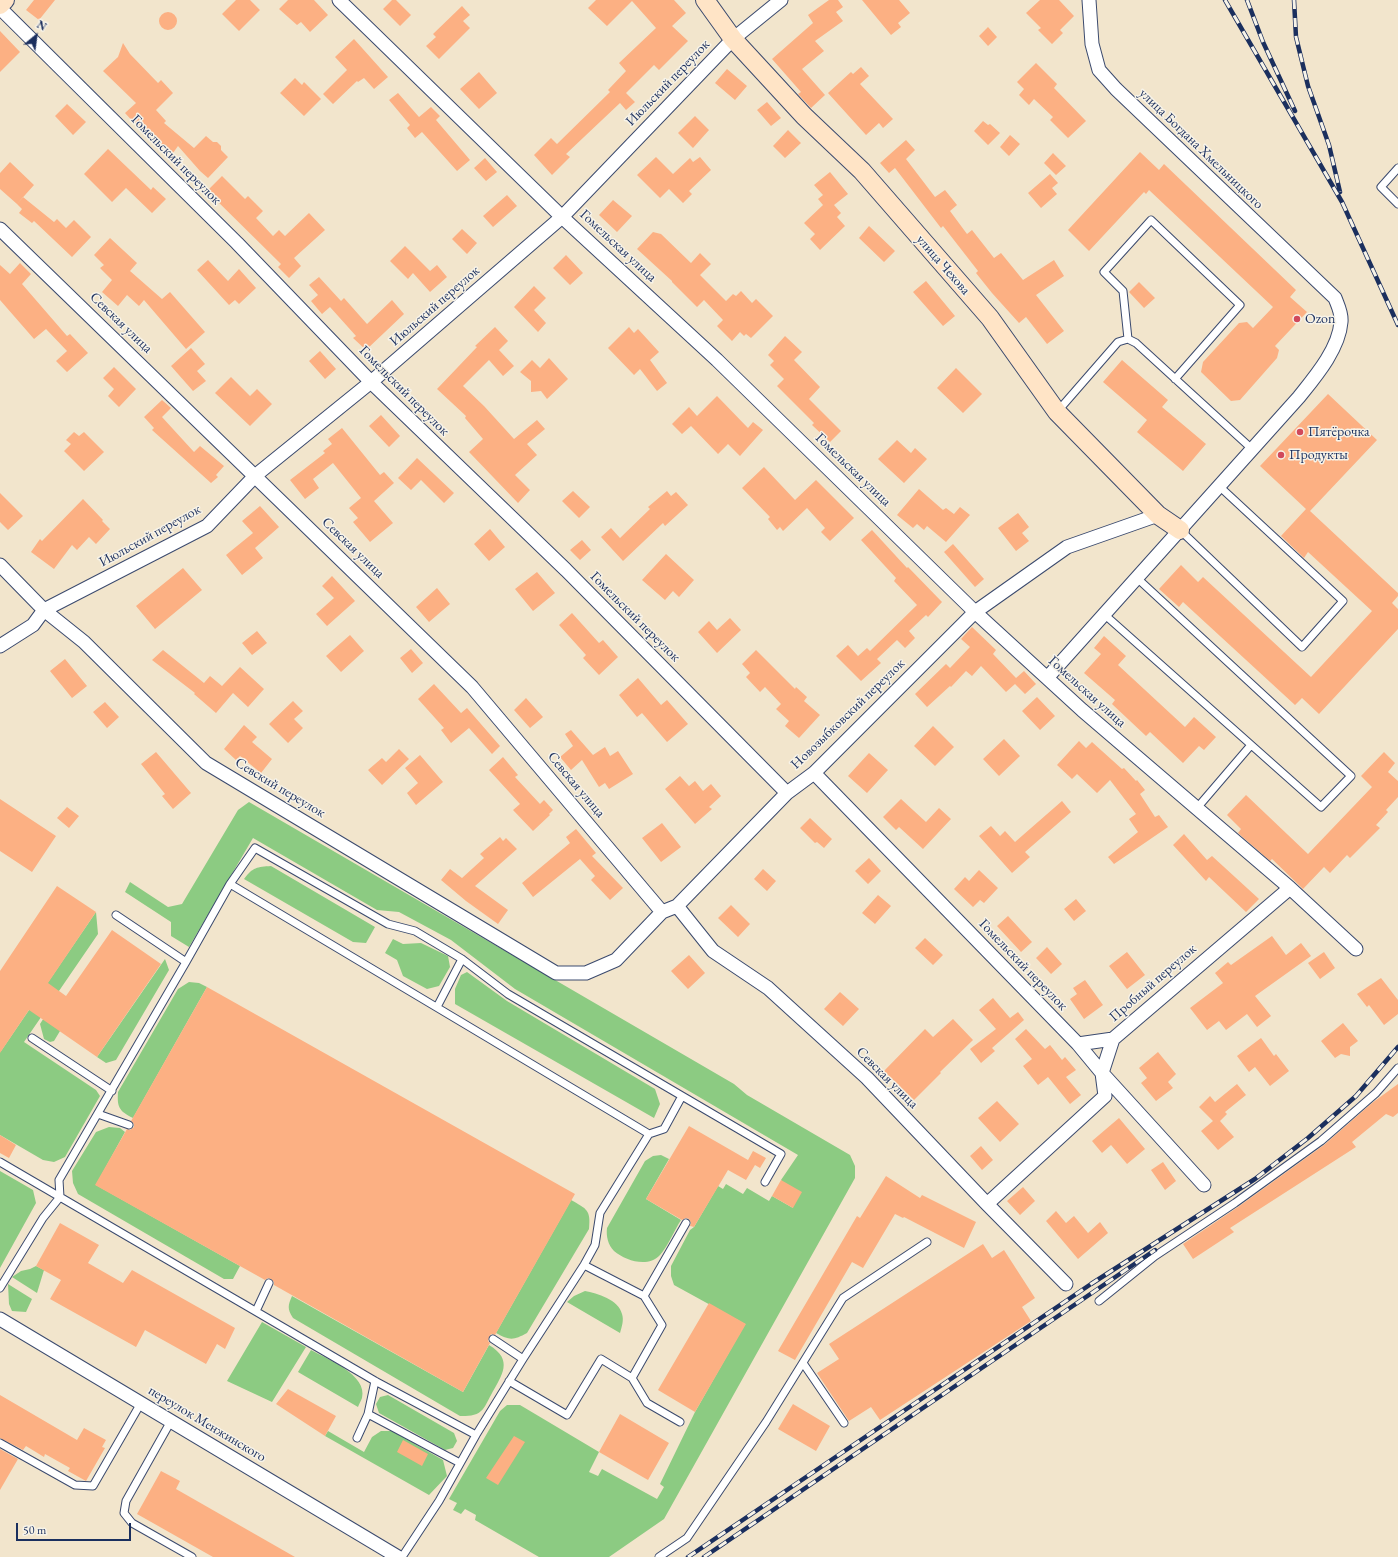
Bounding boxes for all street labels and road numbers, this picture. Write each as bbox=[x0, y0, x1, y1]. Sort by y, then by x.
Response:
street label: Июльский переулок bbox=[622, 36, 714, 130]
street label: улица Богдана Хмельницкого bbox=[1135, 85, 1267, 213]
street label: Гомельский переулок bbox=[127, 111, 225, 209]
street label: Гомельская улица bbox=[576, 206, 660, 286]
street label: улица Чехова bbox=[912, 231, 974, 299]
street label: Июльский переулок bbox=[387, 262, 483, 350]
street label: Севская улица bbox=[86, 289, 156, 357]
street label: Гомельский переулок bbox=[355, 342, 453, 440]
street label: Гомельская улица bbox=[812, 430, 894, 510]
street label: Июльский переулок bbox=[96, 501, 204, 571]
street label: Севская улица bbox=[318, 514, 388, 582]
street label: Гомельский переулок bbox=[586, 568, 684, 666]
street label: Гомельская улица bbox=[1045, 653, 1129, 731]
street label: Новозыбковский переулок bbox=[788, 655, 908, 773]
street label: Севская улица bbox=[544, 749, 608, 821]
street label: Севский переулок bbox=[232, 754, 328, 822]
street label: Гомельский переулок bbox=[975, 916, 1071, 1014]
street label: Пробный переулок bbox=[1106, 941, 1200, 1025]
street label: Севская улица bbox=[853, 1044, 921, 1112]
street label: переулок Менжинского bbox=[145, 1382, 269, 1466]

